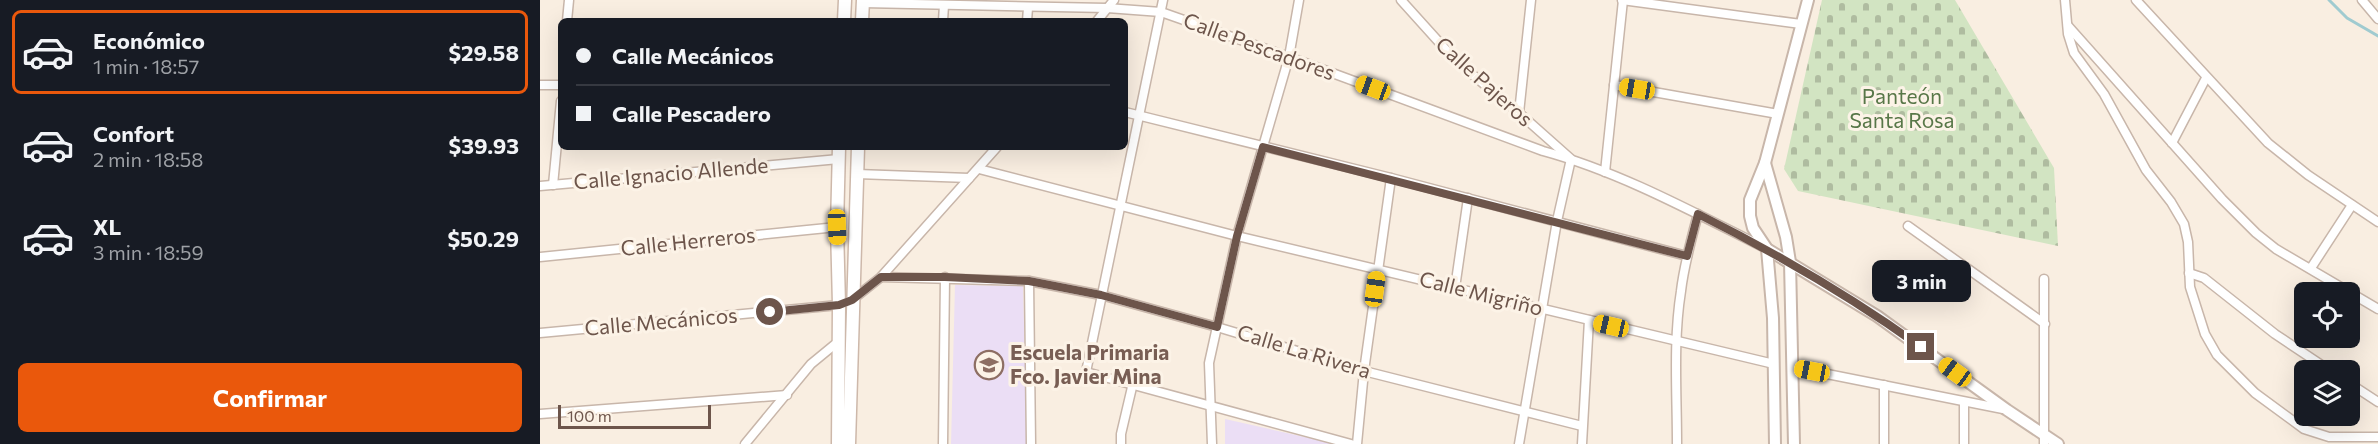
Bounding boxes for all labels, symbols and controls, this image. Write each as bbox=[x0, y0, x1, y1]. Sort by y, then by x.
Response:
street label: Calle Pescadores bbox=[1180, 7, 1339, 85]
icon: car bbox=[21, 25, 75, 79]
text: Económico bbox=[93, 27, 205, 54]
street label: Calle Pajeros bbox=[1431, 31, 1539, 131]
text: $29.58 bbox=[448, 39, 519, 66]
text: Calle Mecánicos bbox=[612, 42, 774, 69]
text: 1 min · 18:57 bbox=[93, 54, 199, 78]
car bbox=[1353, 73, 1393, 103]
car bbox=[1618, 77, 1656, 101]
park label: Panteón Santa Rosa bbox=[1849, 83, 1955, 132]
text: Calle Pescadero bbox=[612, 100, 771, 127]
icon: car bbox=[21, 118, 75, 172]
text: Confort bbox=[93, 120, 174, 147]
text: $39.93 bbox=[449, 132, 519, 159]
text: 2 min · 18:58 bbox=[93, 147, 203, 171]
street label: Calle Ignacio Allende bbox=[573, 152, 769, 193]
car bbox=[827, 209, 847, 245]
icon: car bbox=[21, 211, 75, 265]
text: XL bbox=[93, 213, 121, 240]
street label: Calle Herreros bbox=[619, 221, 756, 260]
text: $50.29 bbox=[447, 225, 519, 252]
text: 3 min · 18:59 bbox=[93, 240, 204, 264]
callout: 3 min bbox=[1872, 260, 1970, 302]
street label: Calle Migriño bbox=[1417, 265, 1546, 320]
text: 3 min bbox=[1896, 269, 1947, 293]
car bbox=[1364, 270, 1386, 308]
map controls bbox=[2294, 282, 2360, 426]
button: locate bbox=[2294, 282, 2360, 348]
route start bbox=[756, 298, 783, 325]
street label: Calle Mecánicos bbox=[583, 301, 738, 340]
car bbox=[1591, 313, 1631, 339]
street label: Calle La Rivera bbox=[1235, 318, 1374, 383]
route end bbox=[1907, 333, 1934, 360]
place label: Escuela Primaria Fco. Javier Mina bbox=[1010, 339, 1169, 388]
school or university icon: Escuela Primaria Fco. Javier Mina bbox=[973, 349, 1005, 381]
car bbox=[1935, 354, 1975, 390]
car bbox=[1793, 359, 1831, 383]
button: layers bbox=[2294, 360, 2360, 426]
button: Confirmar bbox=[18, 363, 522, 432]
scale bar bbox=[558, 402, 711, 430]
text: 100 m bbox=[567, 406, 612, 425]

